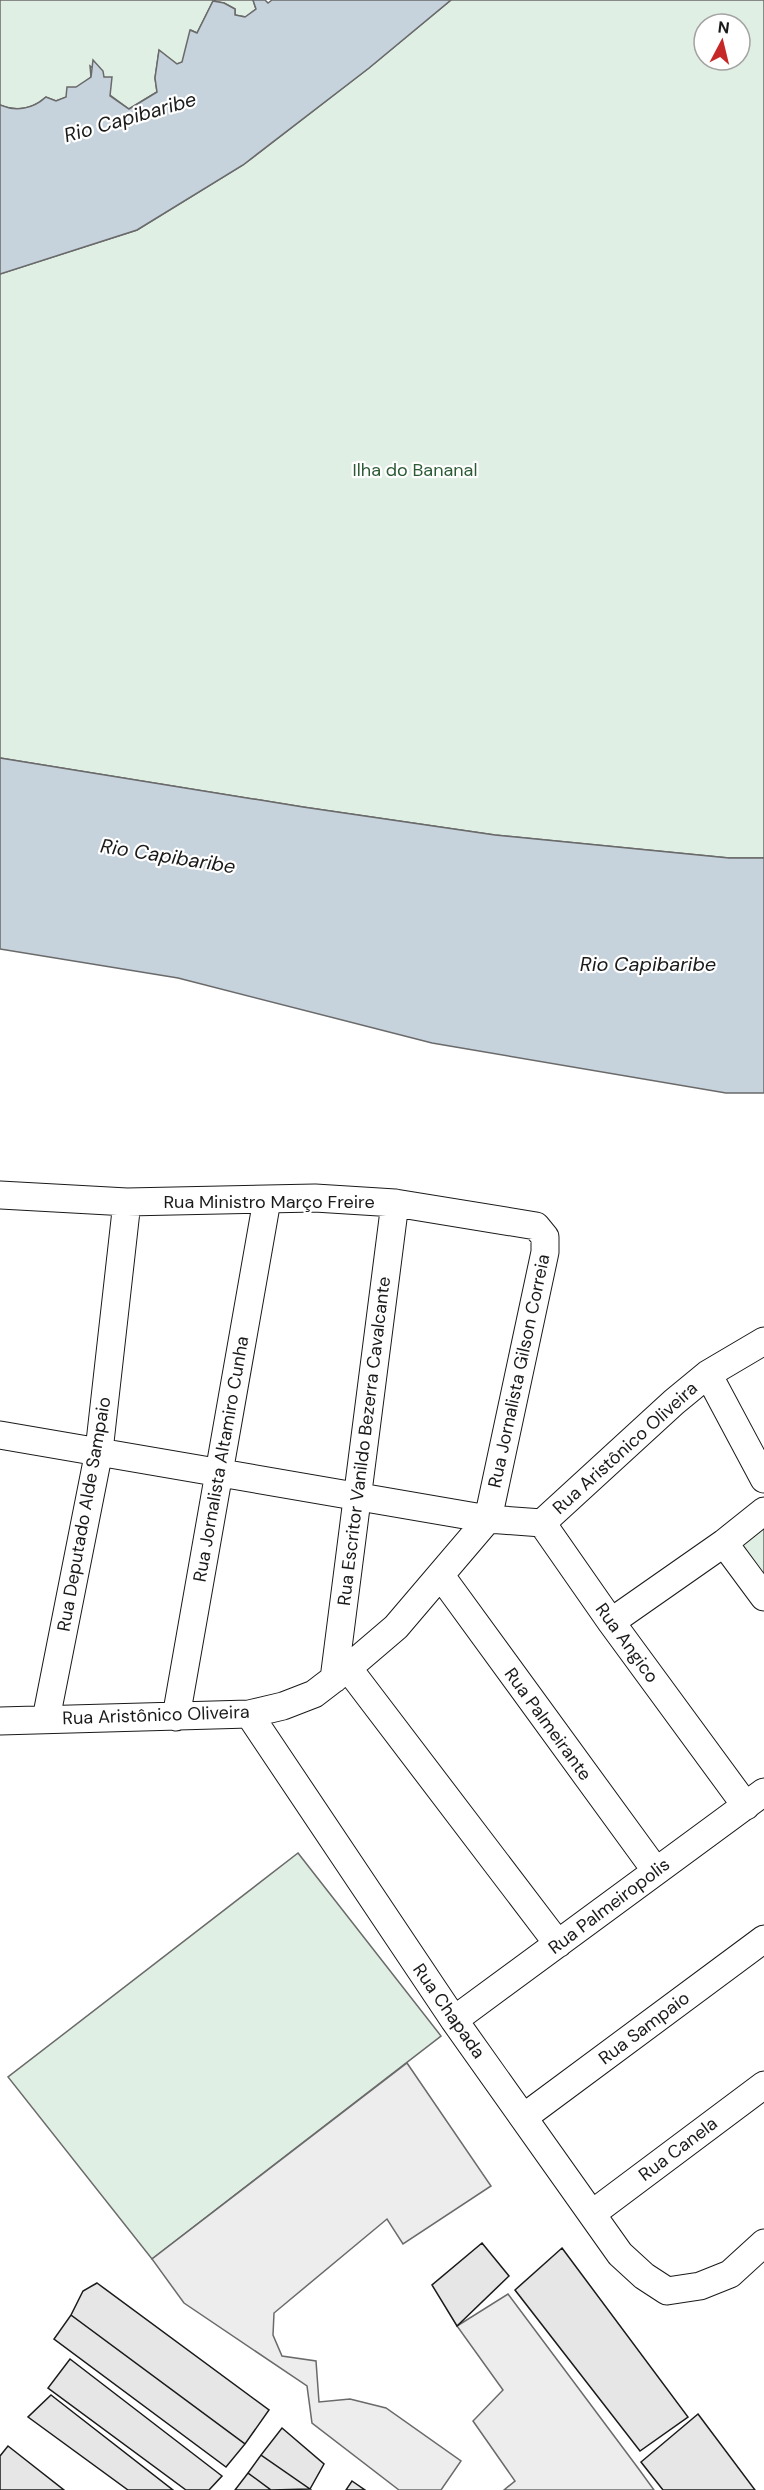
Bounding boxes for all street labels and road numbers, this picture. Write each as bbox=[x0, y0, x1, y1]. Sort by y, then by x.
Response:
street label: Rua Ministro Março Freire bbox=[163, 1190, 375, 1214]
street label: Rua Jornalista Gilson Correia bbox=[482, 1252, 556, 1490]
street label: Rua Escritor Vanildo Bezerra Cavalcante bbox=[332, 1275, 396, 1607]
street label: Rua Jornalista Altamiro Cunha bbox=[188, 1334, 254, 1584]
street label: Rua Aristônico Oliveira bbox=[547, 1376, 703, 1520]
street label: Rua Deputado Alde Sampaio bbox=[52, 1395, 116, 1633]
street label: Rua Angico bbox=[590, 1598, 664, 1688]
street label: Rua Palmeirante bbox=[499, 1663, 597, 1785]
street label: Rua Aristônico Oliveira bbox=[62, 1700, 250, 1730]
street label: Rua Palmeiropolis bbox=[543, 1852, 675, 1960]
street label: Rua Chapada bbox=[407, 1959, 491, 2063]
street label: Rua Sampaio bbox=[594, 1986, 694, 2070]
street label: Rua Canela bbox=[634, 2112, 722, 2186]

